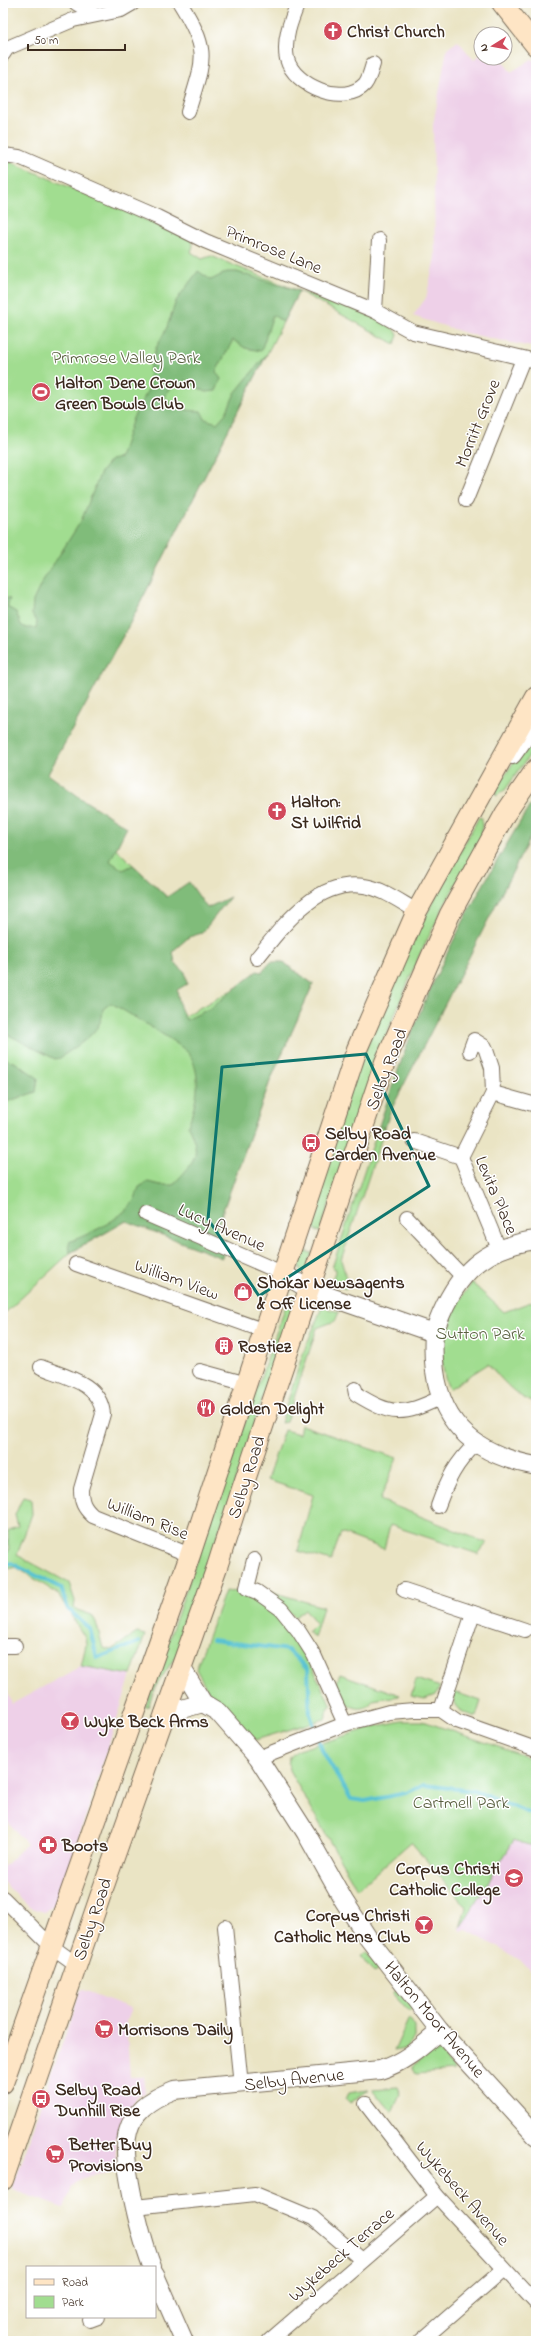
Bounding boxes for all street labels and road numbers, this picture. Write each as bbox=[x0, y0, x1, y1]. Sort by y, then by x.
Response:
street label: Primrose Lane bbox=[221, 220, 326, 282]
street label: Morritt Grove bbox=[449, 375, 509, 472]
street label: Selby Road bbox=[360, 1025, 415, 1114]
street label: Levita Place bbox=[467, 1152, 524, 1240]
street label: Lucy Avenue bbox=[173, 1198, 270, 1260]
street label: William View bbox=[131, 1254, 222, 1308]
street label: Selby Road bbox=[222, 1433, 274, 1522]
street label: William Rise bbox=[103, 1492, 193, 1548]
street label: Selby Road bbox=[68, 1875, 120, 1964]
street label: Halton Moor Avenue bbox=[377, 1956, 491, 2085]
street label: Selby Avenue bbox=[243, 2063, 346, 2099]
street label: Wykebeck Avenue bbox=[408, 2136, 515, 2253]
street label: Wykebeck Terrace bbox=[284, 2201, 402, 2309]

